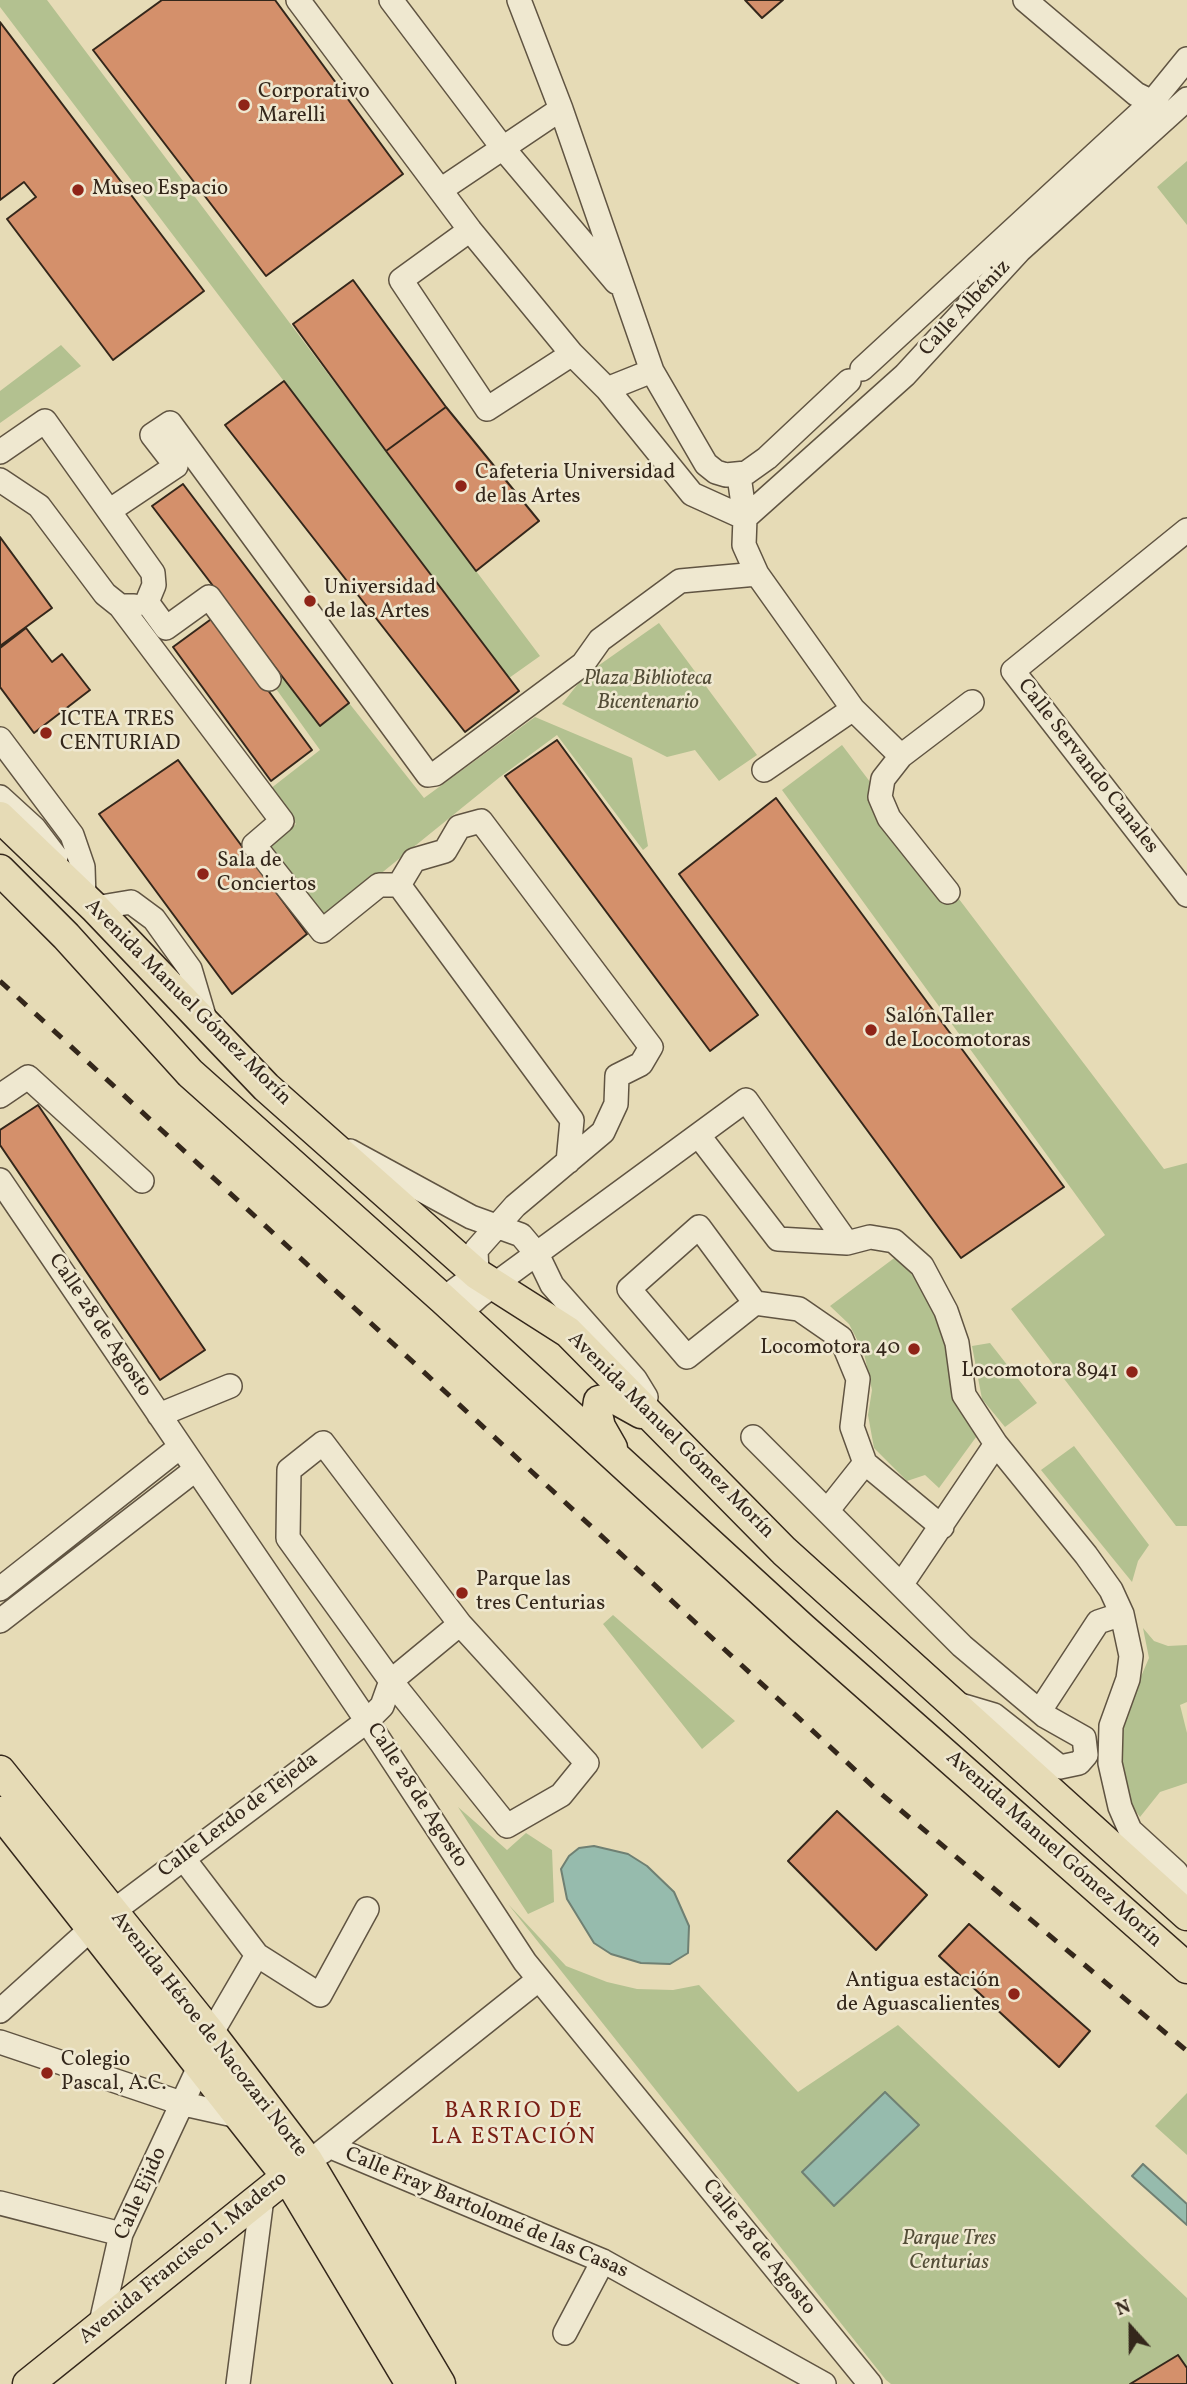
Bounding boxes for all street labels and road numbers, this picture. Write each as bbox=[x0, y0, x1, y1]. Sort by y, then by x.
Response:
street label: Calle Albéniz bbox=[915, 256, 1017, 362]
street label: Calle Servando Canales bbox=[1011, 675, 1163, 859]
street label: Avenida Manuel Gómez Morín bbox=[78, 894, 296, 1112]
street label: Calle 28 de Agosto bbox=[42, 1250, 156, 1402]
street label: Avenida Manuel Gómez Morín bbox=[561, 1327, 779, 1545]
street label: Calle 28 de Agosto bbox=[360, 1719, 472, 1873]
street label: Avenida Manuel Gómez Morín bbox=[940, 1746, 1166, 1954]
street label: Calle Lerdo de Tejeda bbox=[154, 1748, 324, 1884]
street label: Avenida Héroe de Nacozari Norte bbox=[104, 1907, 312, 2163]
street label: Calle Fray Bartolomé de las Casas bbox=[341, 2143, 631, 2285]
street label: Calle Ejido bbox=[110, 2144, 174, 2244]
street label: Avenida Francisco I. Madero bbox=[75, 2167, 293, 2351]
street label: Calle 28 de Agosto bbox=[696, 2175, 820, 2321]

